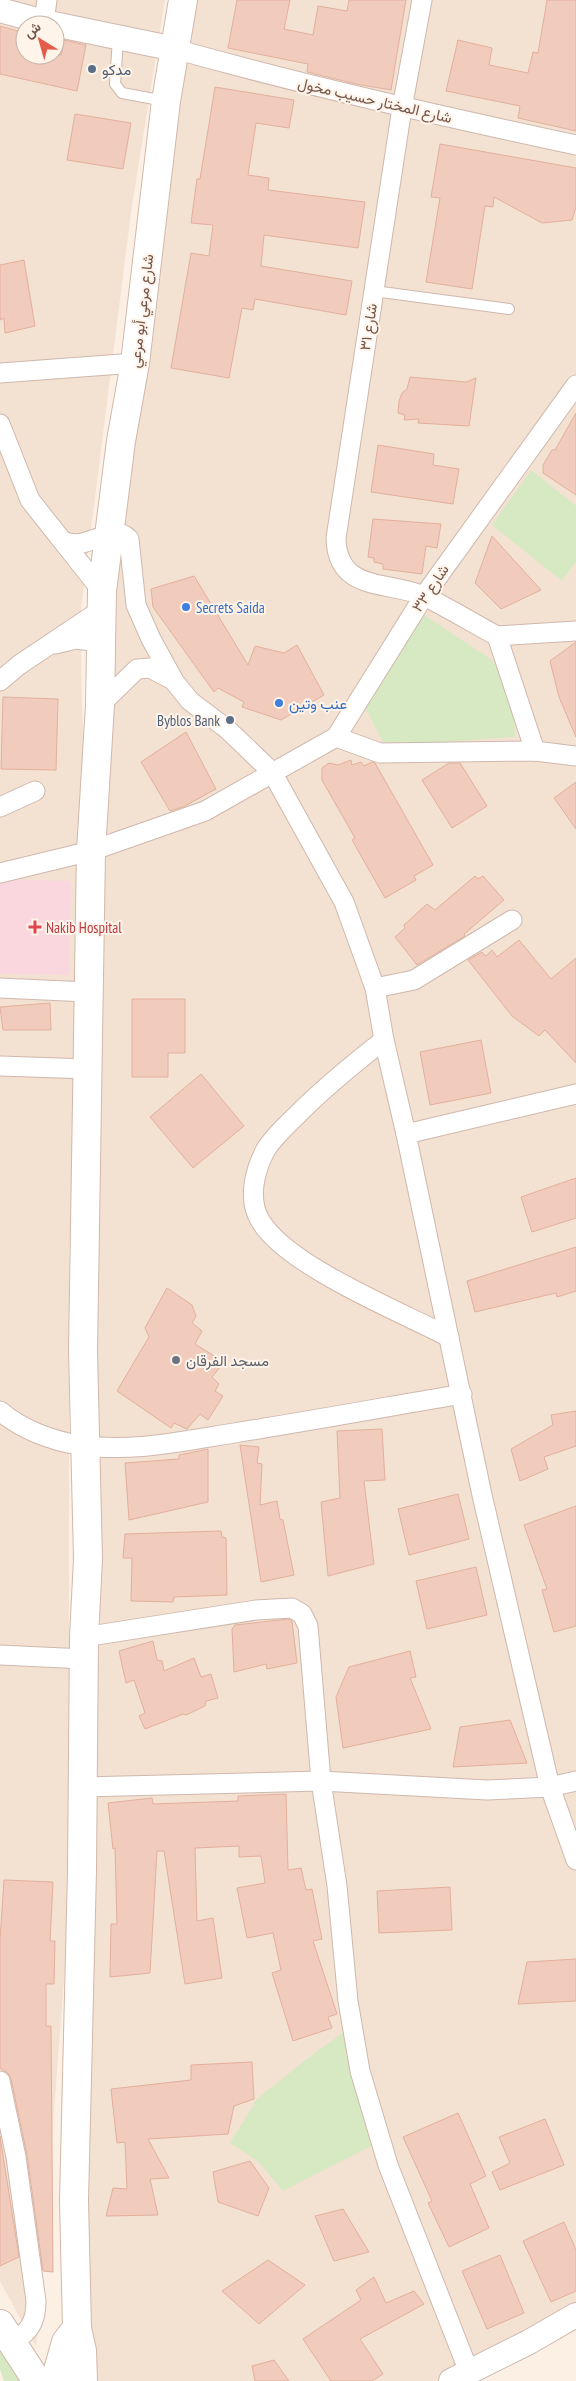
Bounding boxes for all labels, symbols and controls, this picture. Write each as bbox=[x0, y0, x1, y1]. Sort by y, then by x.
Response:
north arrow bbox=[15, 15, 65, 65]
text: ش bbox=[20, 17, 44, 42]
place label: مدكو bbox=[102, 60, 131, 79]
marker: مدكو bbox=[86, 63, 98, 75]
street label: شارع المختار حسيب مخول bbox=[296, 73, 454, 129]
street label: شارع مرعي أبو مرعي bbox=[125, 253, 161, 370]
street label: شارع ٣١ bbox=[355, 302, 383, 352]
street label: شارع ٣٣ bbox=[407, 561, 454, 616]
place label: Secrets Saida bbox=[196, 598, 265, 617]
marker: Secrets Saida bbox=[180, 601, 192, 613]
place label: عنب وتين bbox=[289, 694, 347, 714]
marker: عنب وتين bbox=[273, 697, 285, 709]
place label: Byblos Bank bbox=[157, 711, 220, 730]
marker: Byblos Bank bbox=[224, 714, 236, 726]
place label: Nakib Hospital bbox=[46, 918, 122, 937]
marker: Nakib Hospital bbox=[28, 920, 42, 934]
place label: مسجد الفرقان bbox=[186, 1351, 269, 1370]
marker: مسجد الفرقان bbox=[170, 1354, 182, 1366]

